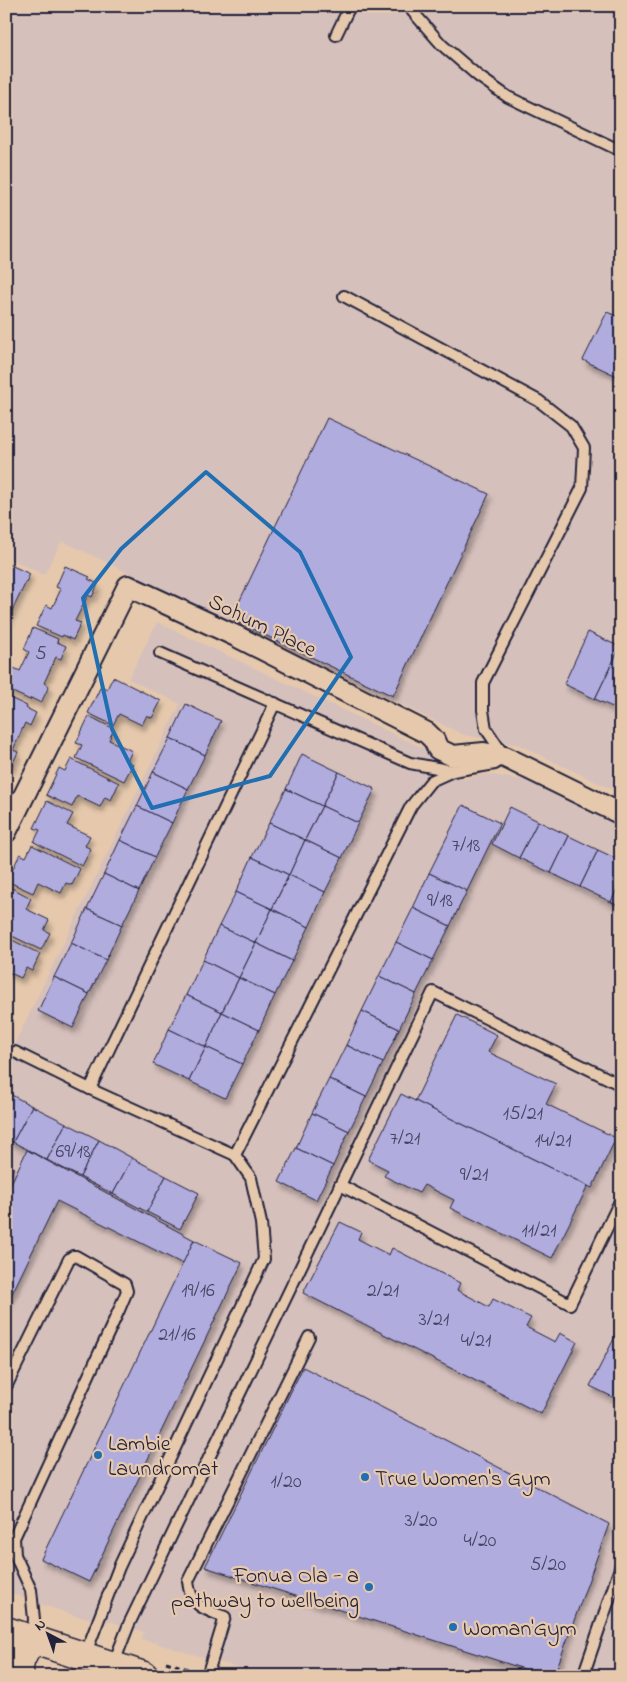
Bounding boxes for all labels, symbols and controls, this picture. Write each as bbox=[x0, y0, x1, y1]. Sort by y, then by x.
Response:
street label: Sohum Place bbox=[202, 587, 321, 667]
house number: 5 bbox=[35, 640, 47, 669]
house number: 7/18 bbox=[452, 832, 480, 861]
house number: 9/18 bbox=[427, 887, 453, 916]
house number: 15/21 bbox=[503, 1100, 543, 1129]
house number: 7/21 bbox=[390, 1125, 420, 1154]
house number: 14/21 bbox=[534, 1127, 572, 1156]
house number: 69/18 bbox=[56, 1138, 90, 1167]
house number: 9/21 bbox=[460, 1161, 488, 1190]
house number: 11/21 bbox=[521, 1217, 557, 1246]
house number: 19/16 bbox=[181, 1277, 215, 1306]
house number: 2/21 bbox=[367, 1277, 399, 1306]
house number: 3/21 bbox=[419, 1306, 449, 1335]
house number: 21/16 bbox=[158, 1321, 196, 1350]
house number: 4/21 bbox=[461, 1327, 491, 1356]
place label: Lambie Laundromat bbox=[108, 1429, 219, 1486]
marker: Lambie Laundromat bbox=[92, 1449, 104, 1461]
place label: True Women's Gym bbox=[375, 1464, 551, 1497]
house number: 1/20 bbox=[270, 1468, 302, 1497]
marker: True Women's Gym bbox=[359, 1471, 371, 1483]
house number: 3/20 bbox=[404, 1507, 438, 1536]
house number: 4/20 bbox=[463, 1527, 497, 1556]
house number: 5/20 bbox=[530, 1551, 566, 1580]
place label: Fonua Ola - a pathway to wellbeing bbox=[171, 1561, 359, 1619]
marker: Fonua Ola - a pathway to wellbeing bbox=[363, 1581, 375, 1593]
north arrow bbox=[22, 1610, 72, 1660]
text: N bbox=[30, 1614, 51, 1636]
place label: Woman'Gym bbox=[463, 1614, 577, 1647]
marker: Woman'Gym bbox=[447, 1621, 459, 1633]

